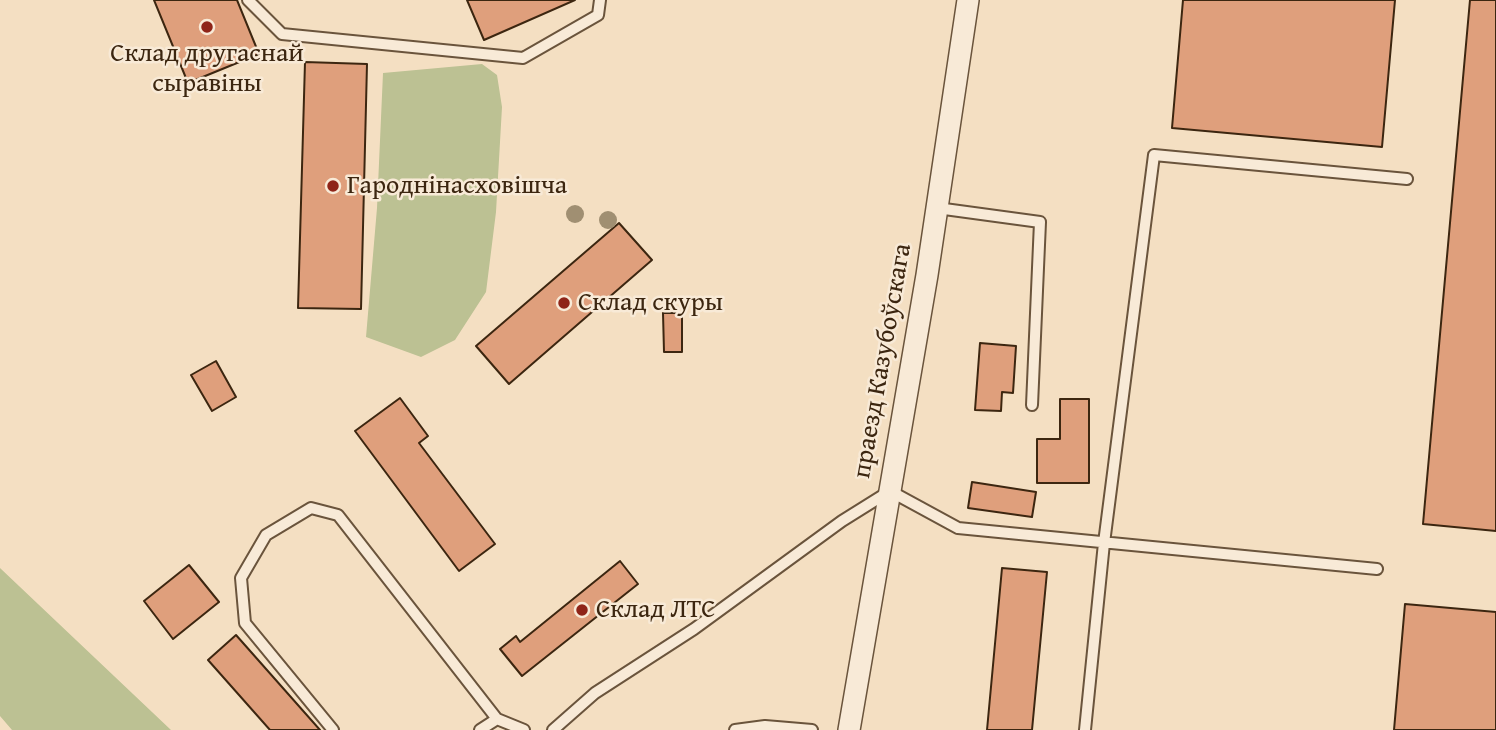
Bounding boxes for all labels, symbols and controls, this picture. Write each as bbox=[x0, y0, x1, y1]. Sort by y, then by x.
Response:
marker: Склад другаснай сыравіны bbox=[199, 19, 215, 35]
place label: Склад другаснай сыравіны bbox=[110, 38, 304, 100]
place label: Гароднінасховішча bbox=[347, 170, 567, 202]
marker: Гароднінасховішча bbox=[325, 178, 341, 194]
street label: праезд Казубоўскага bbox=[847, 241, 919, 481]
place label: Склад скуры bbox=[578, 287, 723, 319]
marker: Склад скуры bbox=[556, 295, 572, 311]
place label: Склад ЛТС bbox=[596, 594, 716, 626]
marker: Склад ЛТС bbox=[574, 602, 590, 618]

